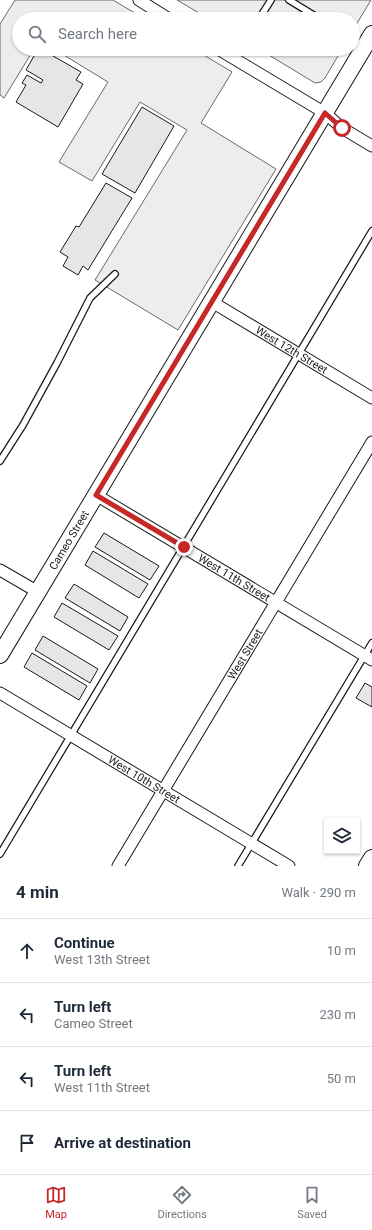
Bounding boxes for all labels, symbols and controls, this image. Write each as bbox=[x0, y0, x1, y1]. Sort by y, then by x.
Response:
search box bbox=[12, 12, 360, 56]
icon: search bbox=[26, 23, 48, 45]
text: Search here bbox=[58, 25, 137, 43]
route start bbox=[333, 119, 351, 137]
street label: West 12th Street bbox=[253, 324, 330, 377]
street label: Cameo Street bbox=[47, 508, 92, 572]
route end bbox=[175, 538, 193, 556]
street label: West 11th Street bbox=[196, 552, 273, 605]
street label: West Street bbox=[225, 626, 266, 682]
street label: West 10th Street bbox=[106, 753, 182, 806]
map controls bbox=[324, 818, 360, 854]
button: layers bbox=[324, 818, 360, 854]
text: 4 min bbox=[16, 882, 59, 902]
text: Walk · 290 m bbox=[281, 885, 356, 900]
text: Continue bbox=[54, 934, 115, 952]
icon: ahead bbox=[16, 940, 38, 962]
text: 10 m bbox=[327, 943, 356, 958]
text: West 13th Street bbox=[54, 952, 150, 967]
text: Turn left bbox=[54, 998, 111, 1016]
icon: left bbox=[16, 1004, 38, 1026]
text: 230 m bbox=[319, 1007, 356, 1022]
text: Cameo Street bbox=[54, 1016, 133, 1031]
text: Turn left bbox=[54, 1062, 111, 1080]
icon: left bbox=[16, 1068, 38, 1090]
text: 50 m bbox=[327, 1071, 356, 1086]
text: West 11th Street bbox=[54, 1080, 150, 1095]
icon: arrive bbox=[16, 1132, 38, 1154]
text: Arrive at destination bbox=[54, 1134, 191, 1152]
tab: Map bbox=[45, 1184, 67, 1221]
tab: Directions bbox=[157, 1184, 207, 1221]
tab: Saved bbox=[297, 1184, 327, 1221]

